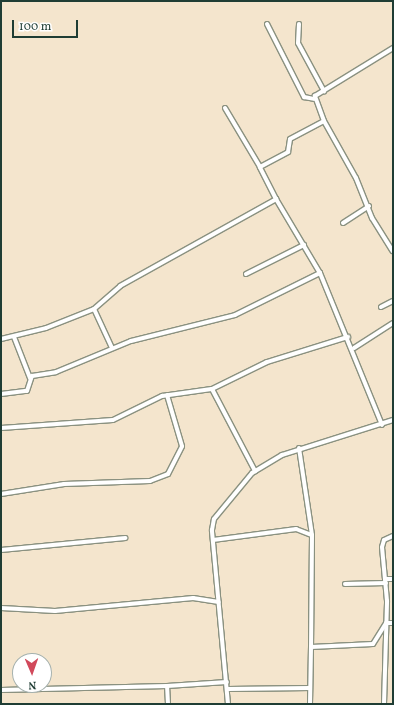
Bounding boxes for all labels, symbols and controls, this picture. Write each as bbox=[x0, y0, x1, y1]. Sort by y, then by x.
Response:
scale bar bbox=[14, 12, 80, 38]
text: 100 m bbox=[19, 19, 51, 35]
north arrow bbox=[12, 653, 52, 693]
text: N bbox=[28, 677, 37, 692]

